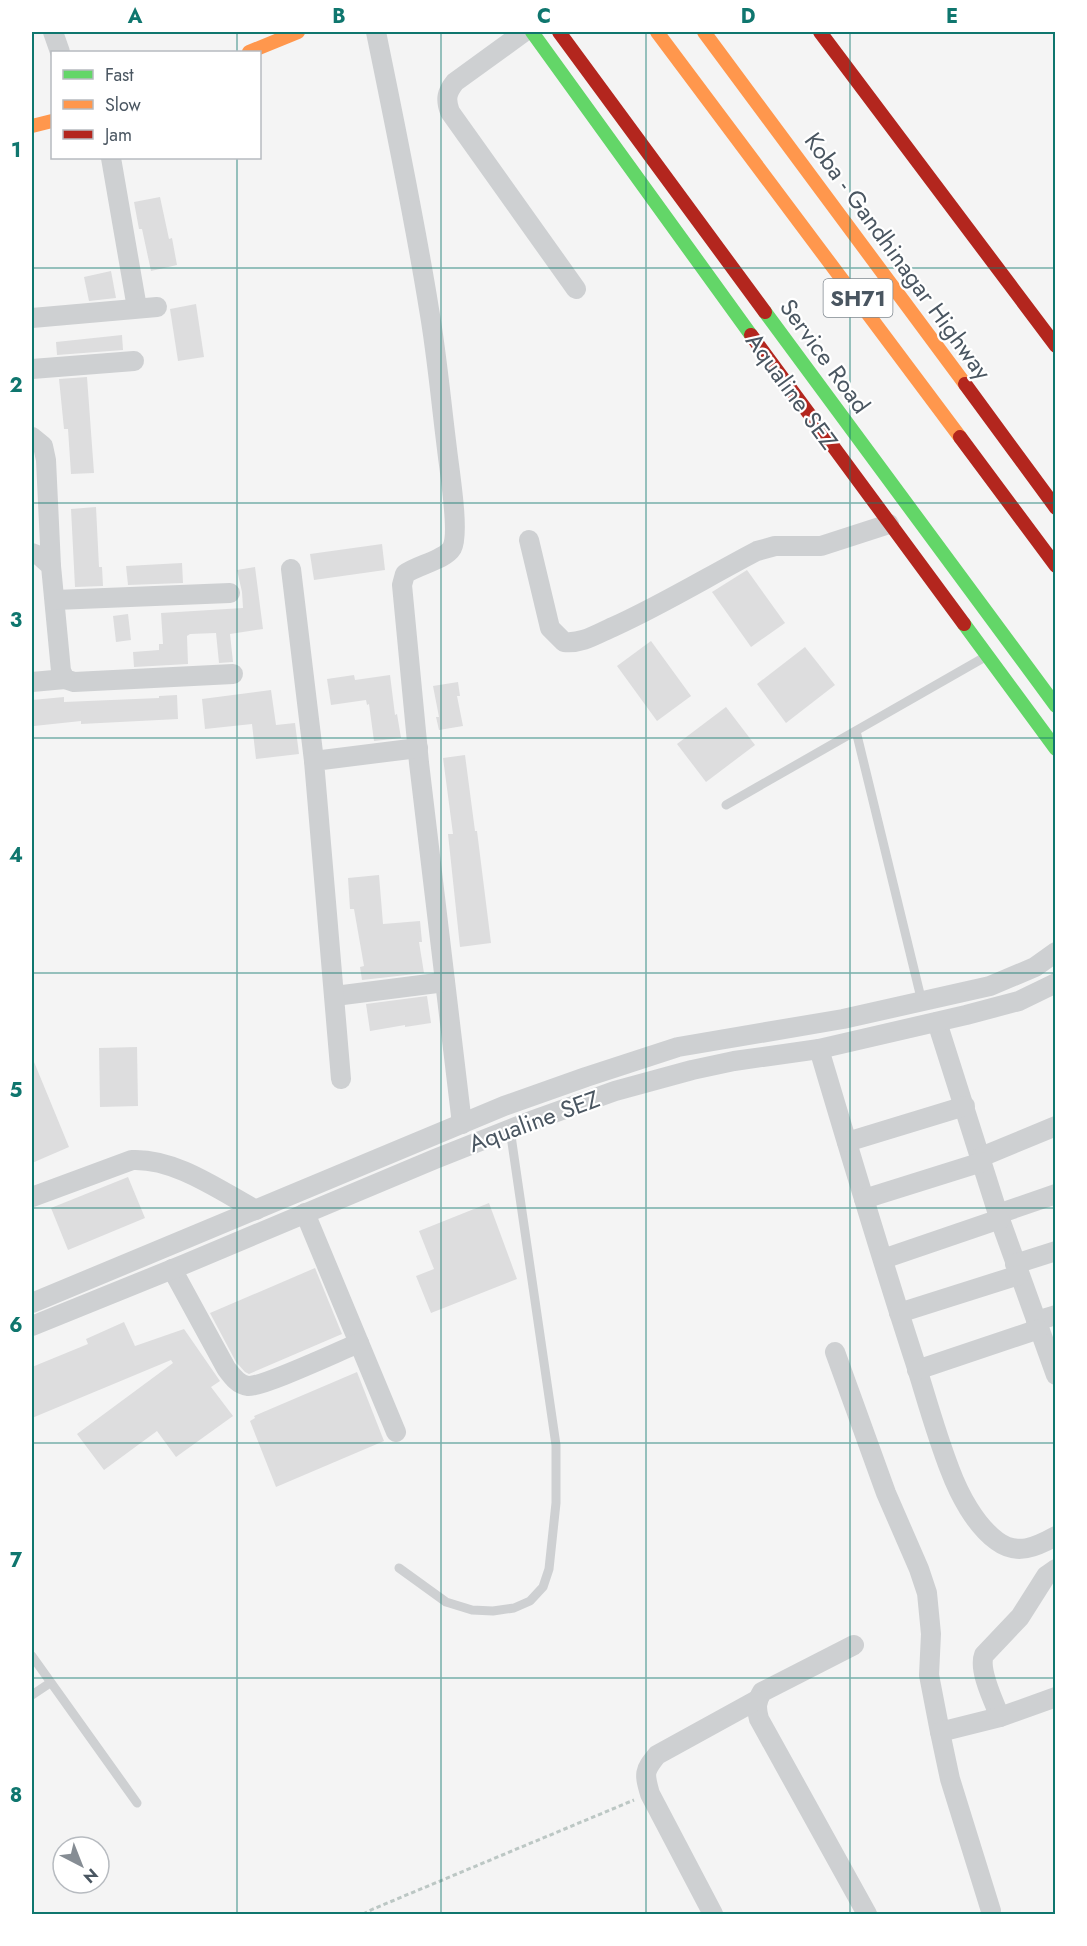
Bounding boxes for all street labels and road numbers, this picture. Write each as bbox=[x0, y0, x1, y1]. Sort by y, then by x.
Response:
street label: Koba - Gandhinagar Highway bbox=[796, 125, 1000, 387]
road number: SH71 bbox=[824, 279, 892, 317]
street label: Service Road bbox=[771, 291, 879, 421]
street label: Aqualine SEZ bbox=[738, 325, 846, 457]
street label: Aqualine SEZ bbox=[464, 1081, 604, 1161]

